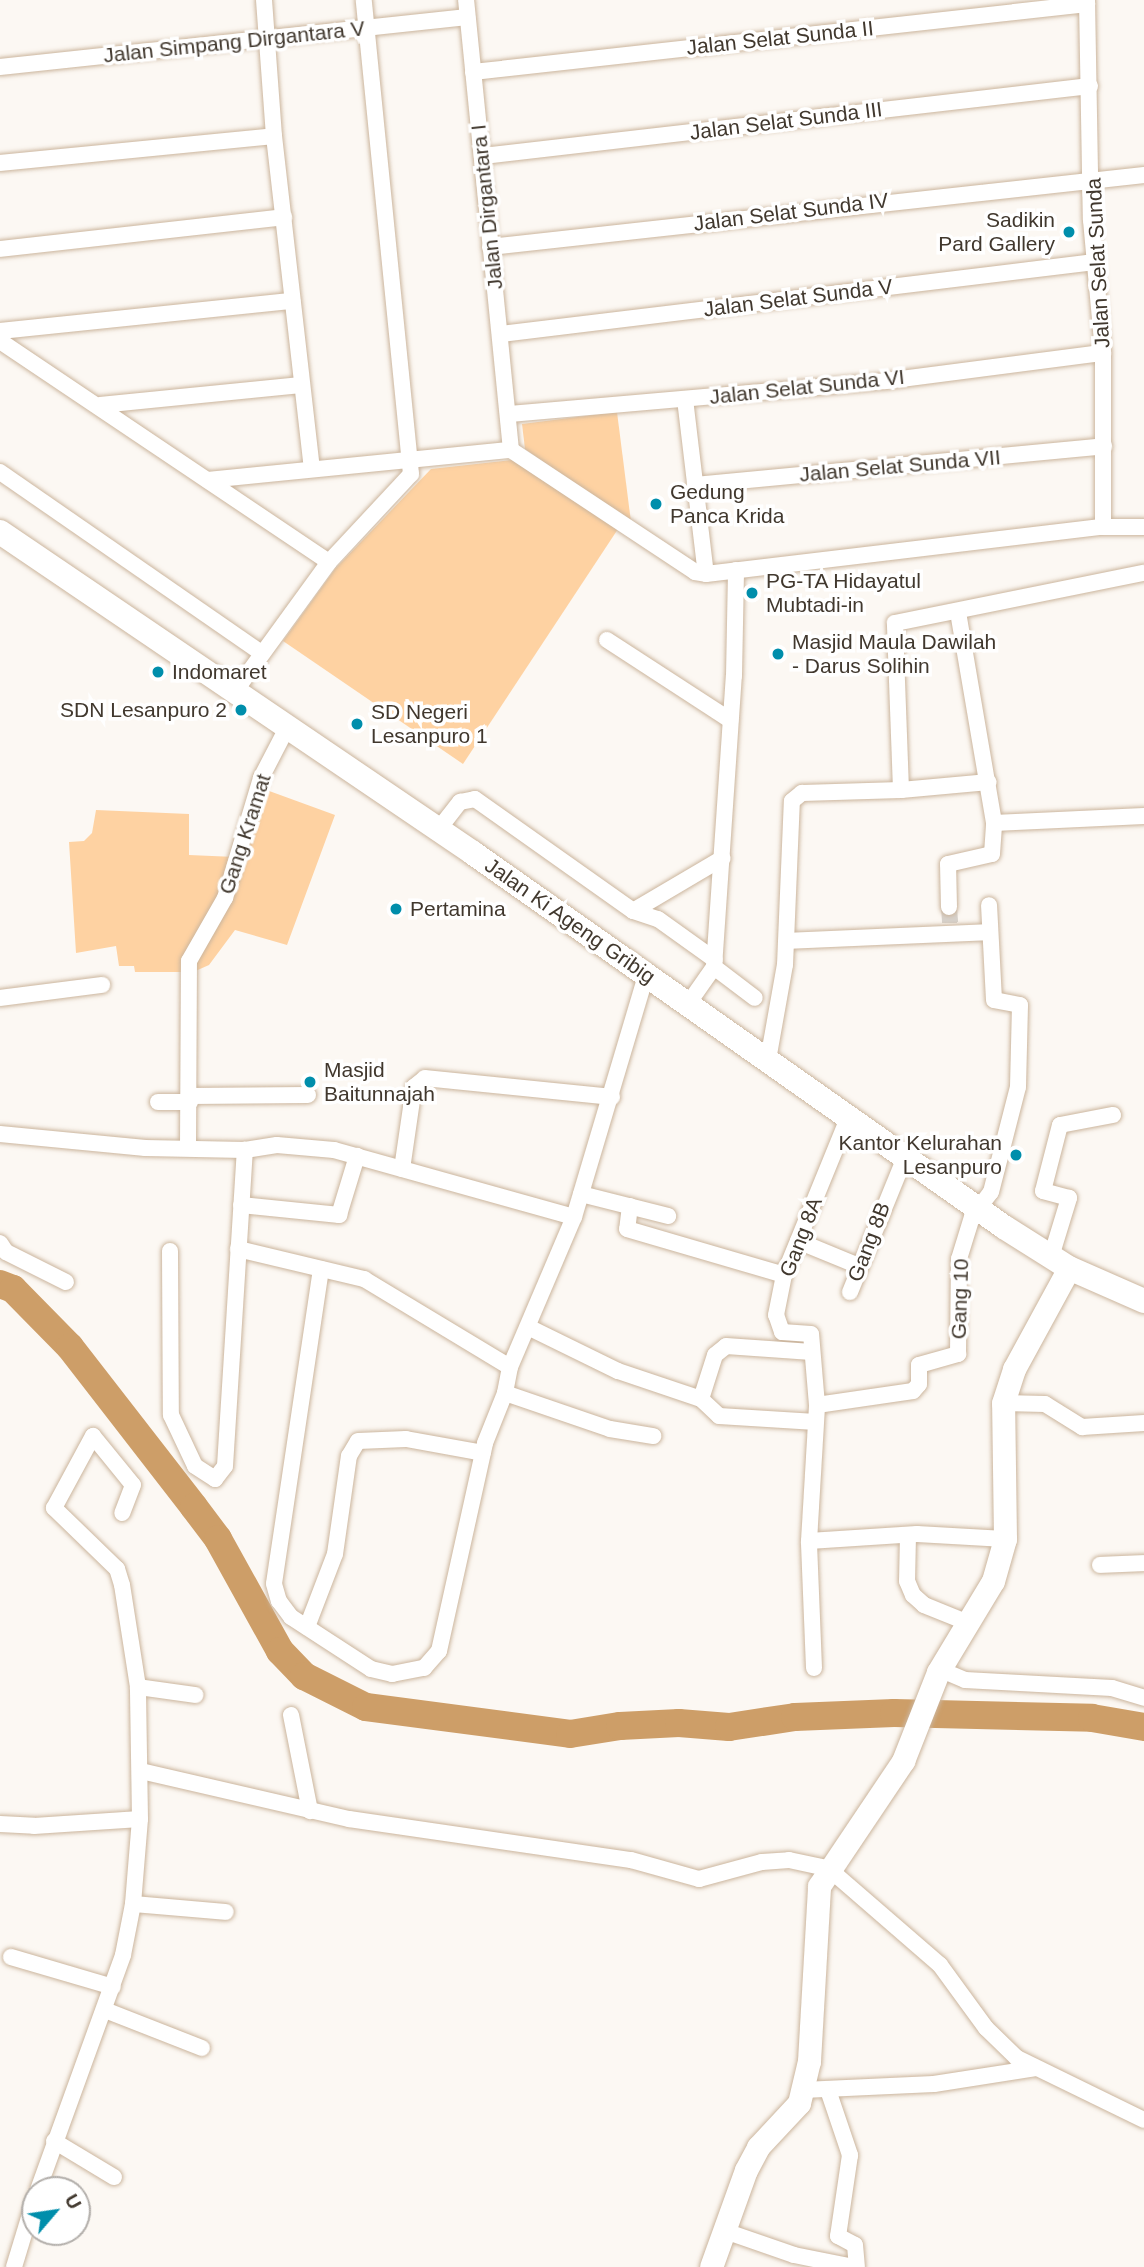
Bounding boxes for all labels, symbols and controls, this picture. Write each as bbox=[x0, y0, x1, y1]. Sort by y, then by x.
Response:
street label: Jalan Simpang Dirgantara V bbox=[102, 16, 366, 68]
street label: Jalan Selat Sunda II bbox=[685, 16, 875, 60]
street label: Jalan Selat Sunda III bbox=[688, 97, 884, 145]
street label: Jalan Dirgantara I bbox=[466, 123, 508, 291]
street label: Jalan Selat Sunda bbox=[1081, 177, 1115, 349]
street label: Jalan Selat Sunda IV bbox=[692, 188, 890, 236]
place label: Sadikin Pard Gallery bbox=[938, 207, 1055, 257]
marker: Sadikin Pard Gallery bbox=[1061, 224, 1077, 240]
street label: Jalan Selat Sunda V bbox=[702, 274, 894, 322]
street label: Jalan Selat Sunda VI bbox=[708, 364, 906, 410]
street label: Jalan Selat Sunda VII bbox=[798, 445, 1002, 487]
place label: Gedung Panca Krida bbox=[670, 479, 784, 529]
marker: Gedung Panca Krida bbox=[648, 496, 664, 512]
place label: PG-TA Hidayatul Mubtadi-in bbox=[766, 568, 922, 618]
marker: PG-TA Hidayatul Mubtadi-in bbox=[744, 585, 760, 601]
place label: Masjid Maula Dawilah - Darus Solihin bbox=[792, 629, 996, 679]
marker: Masjid Maula Dawilah - Darus Solihin bbox=[770, 646, 786, 662]
place label: Indomaret bbox=[172, 659, 267, 685]
marker: Indomaret bbox=[150, 664, 166, 680]
place label: SDN Lesanpuro 2 bbox=[60, 697, 227, 723]
place label: SD Negeri Lesanpuro 1 bbox=[371, 699, 488, 749]
marker: SDN Lesanpuro 2 bbox=[233, 702, 249, 718]
marker: SD Negeri Lesanpuro 1 bbox=[349, 716, 365, 732]
street label: Gang Kramat bbox=[214, 771, 276, 897]
street label: Jalan Ki Ageng Gribig bbox=[480, 852, 660, 990]
place label: Pertamina bbox=[410, 896, 506, 922]
marker: Pertamina bbox=[388, 901, 404, 917]
place label: Masjid Baitunnajah bbox=[324, 1057, 435, 1107]
marker: Masjid Baitunnajah bbox=[302, 1074, 318, 1090]
place label: Kantor Kelurahan Lesanpuro bbox=[839, 1130, 1002, 1180]
marker: Kantor Kelurahan Lesanpuro bbox=[1008, 1147, 1024, 1163]
street label: Gang 8A bbox=[774, 1194, 828, 1280]
street label: Gang 8B bbox=[842, 1199, 896, 1285]
street label: Gang 10 bbox=[946, 1258, 974, 1340]
north arrow bbox=[21, 2176, 91, 2246]
text: U bbox=[61, 2190, 86, 2213]

